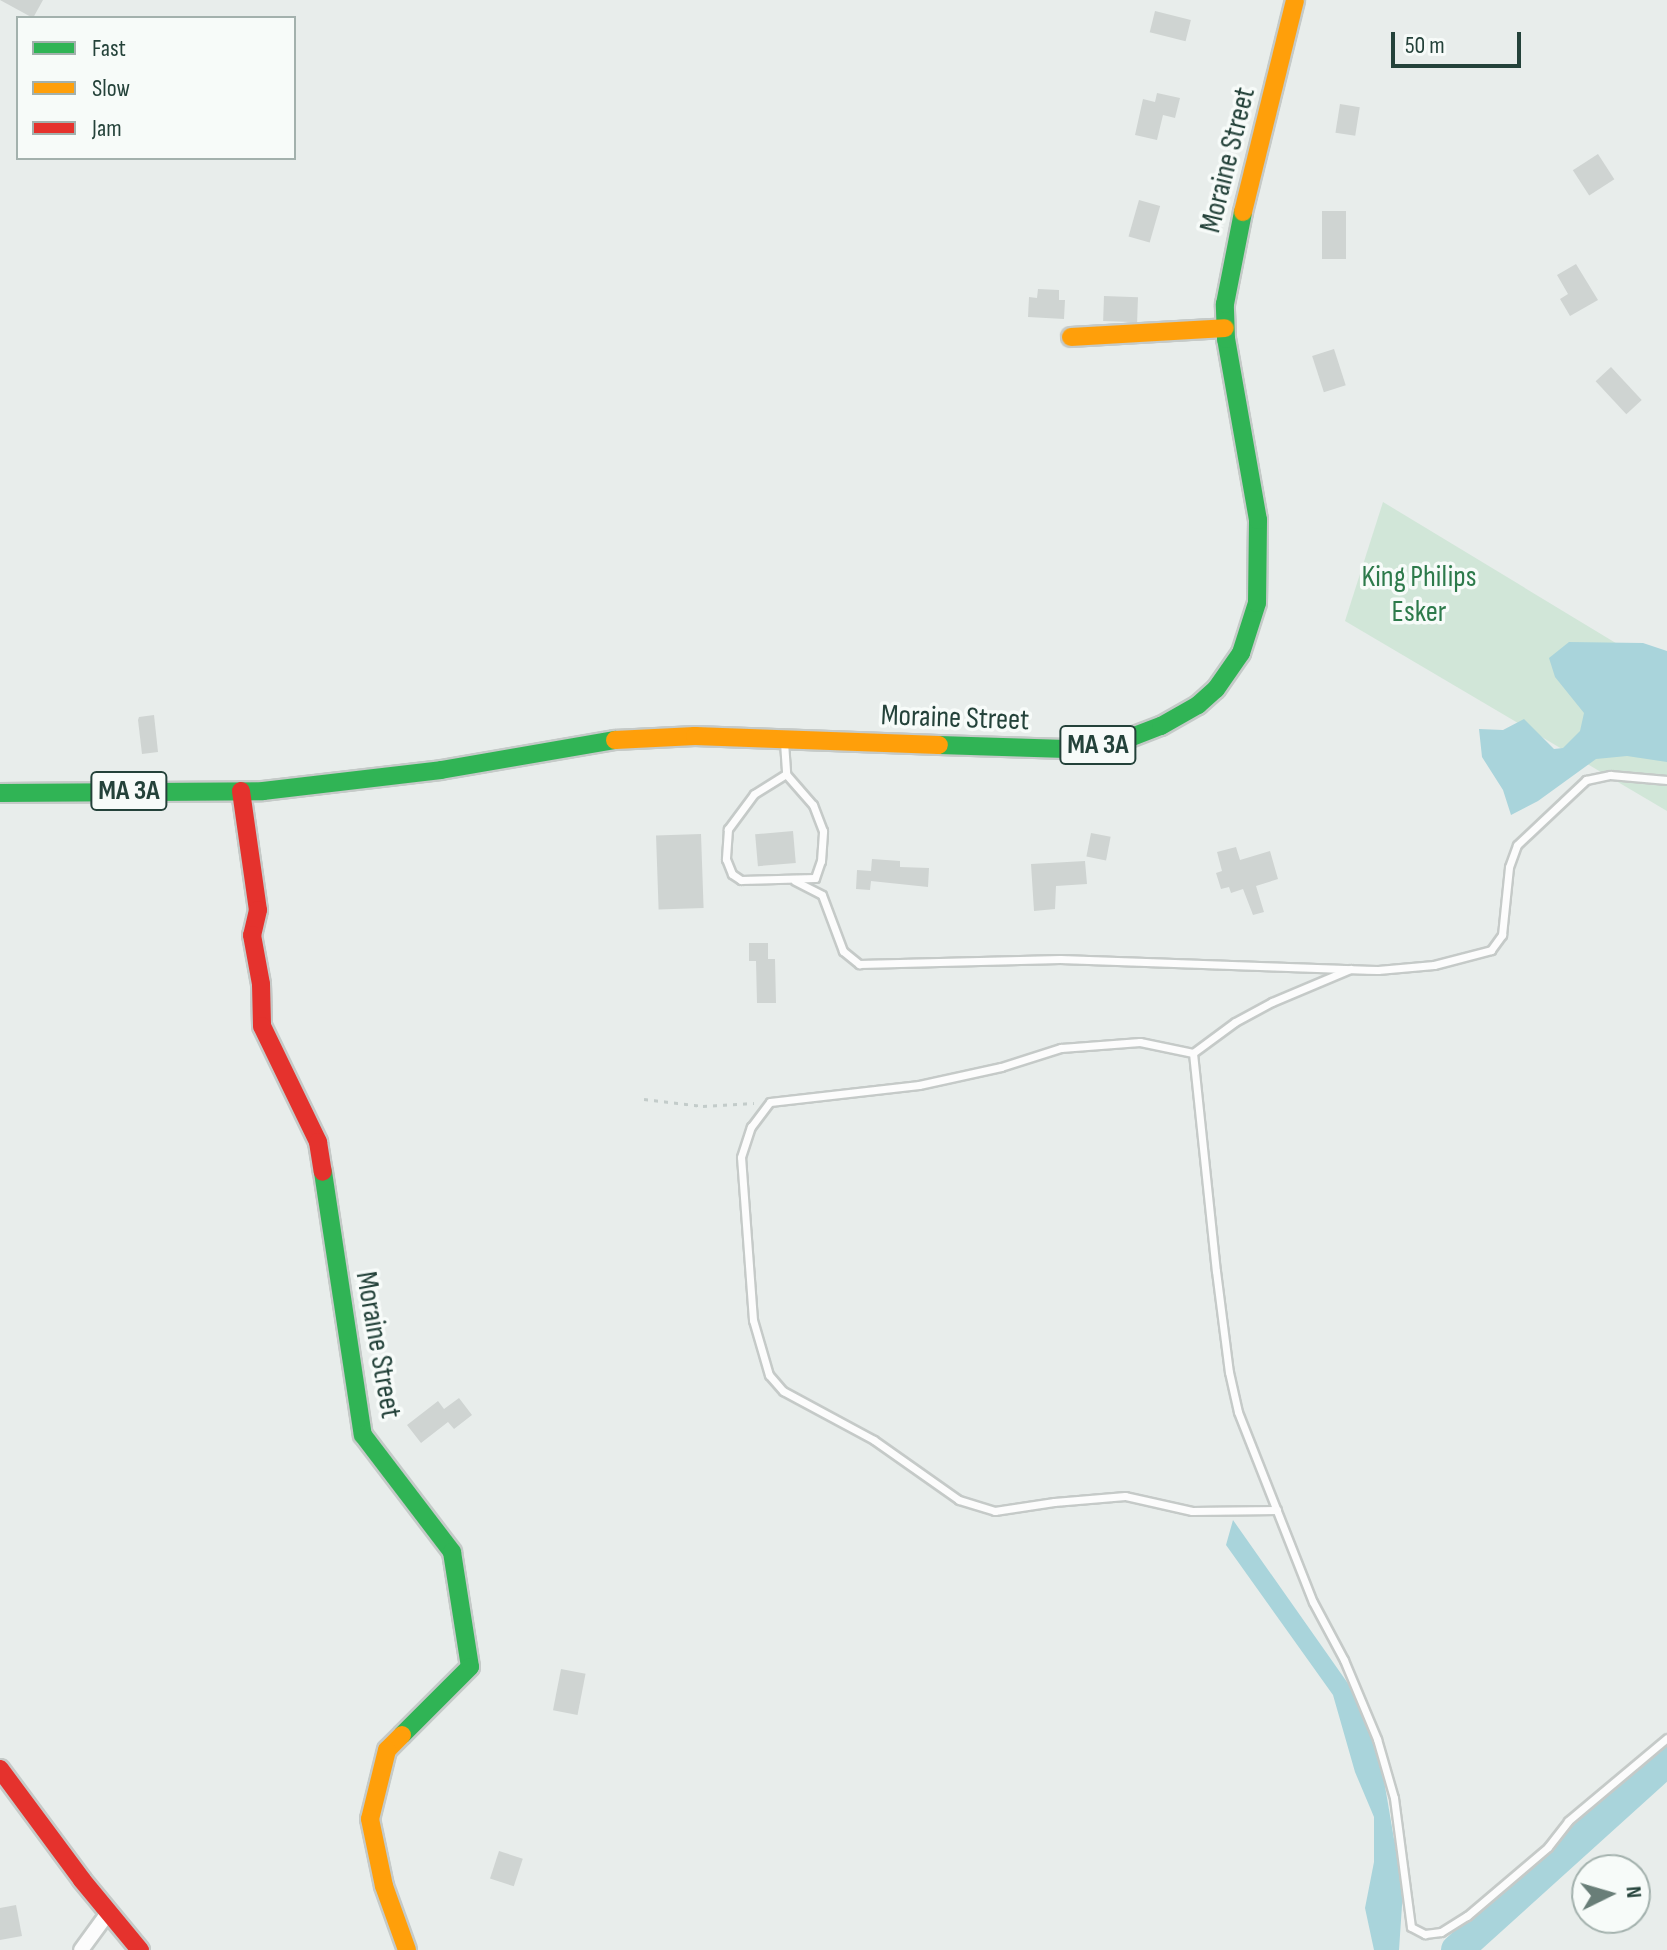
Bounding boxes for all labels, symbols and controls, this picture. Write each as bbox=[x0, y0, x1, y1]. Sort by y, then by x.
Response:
legend bbox=[16, 16, 296, 160]
scale bar bbox=[1395, 16, 1525, 66]
text: 50 m bbox=[1405, 31, 1445, 60]
text: Fast bbox=[92, 34, 126, 63]
text: Slow bbox=[92, 74, 130, 103]
street label: Moraine Street bbox=[1193, 84, 1263, 236]
text: Jam bbox=[92, 114, 122, 143]
park label: King Philips Esker bbox=[1362, 559, 1476, 630]
street label: Moraine Street bbox=[880, 697, 1030, 739]
road number: MA 3A bbox=[1058, 721, 1138, 769]
road number: MA 3A bbox=[89, 767, 169, 815]
street label: Moraine Street bbox=[347, 1269, 409, 1421]
north arrow bbox=[1571, 1854, 1651, 1934]
text: N bbox=[1619, 1885, 1647, 1899]

